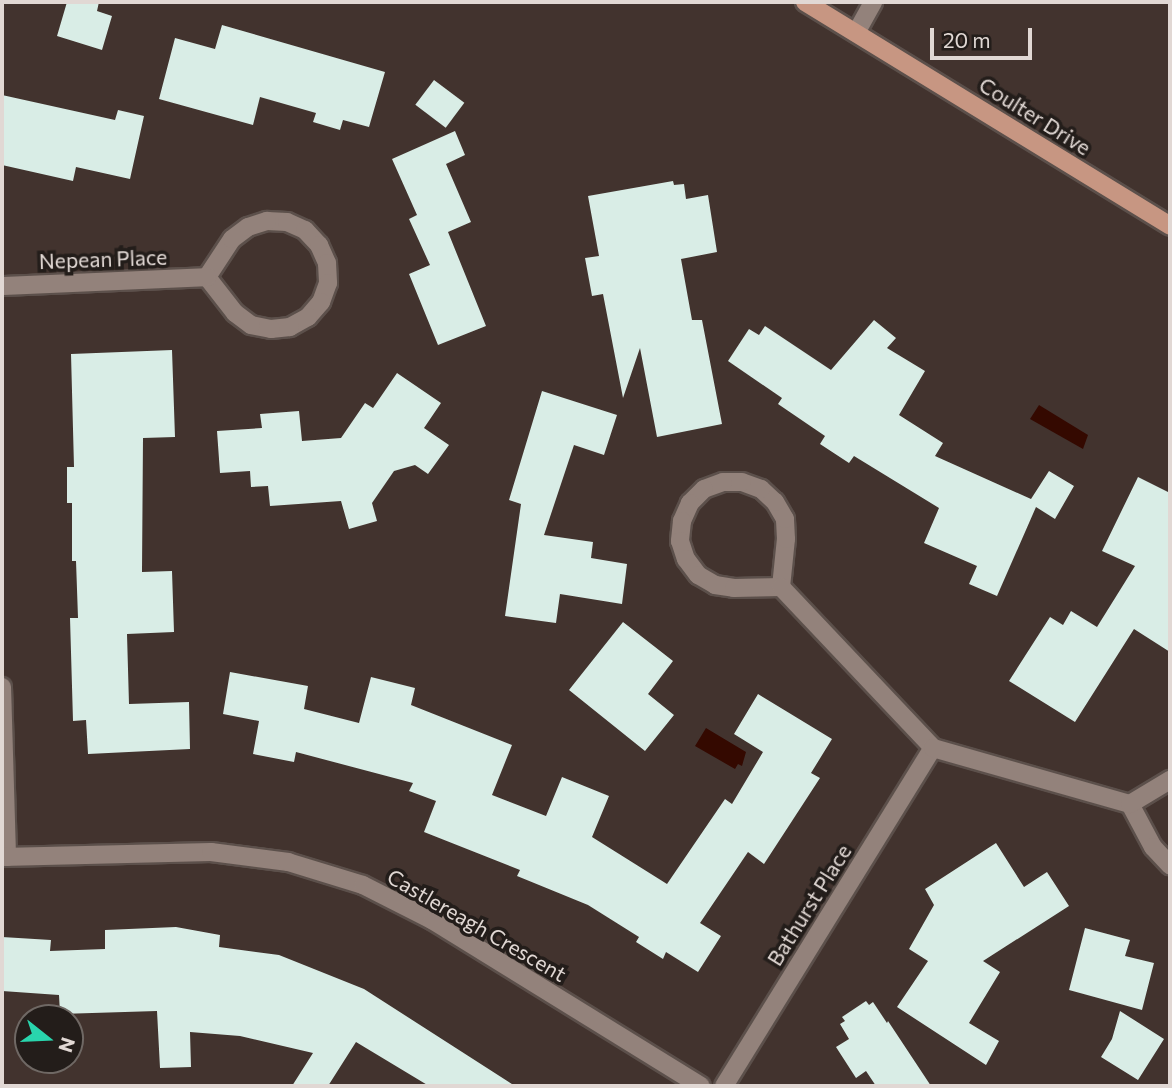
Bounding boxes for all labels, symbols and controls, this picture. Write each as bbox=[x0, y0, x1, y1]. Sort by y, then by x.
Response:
scale bar bbox=[934, 14, 1036, 58]
text: 20 m bbox=[943, 27, 991, 52]
street label: Coulter Drive bbox=[975, 72, 1095, 160]
street label: Nepean Place bbox=[38, 244, 168, 274]
street label: Bathurst Place bbox=[762, 840, 856, 970]
street label: Castlereagh Crescent bbox=[383, 863, 571, 987]
north arrow bbox=[14, 1004, 84, 1074]
text: N bbox=[54, 1035, 81, 1055]

